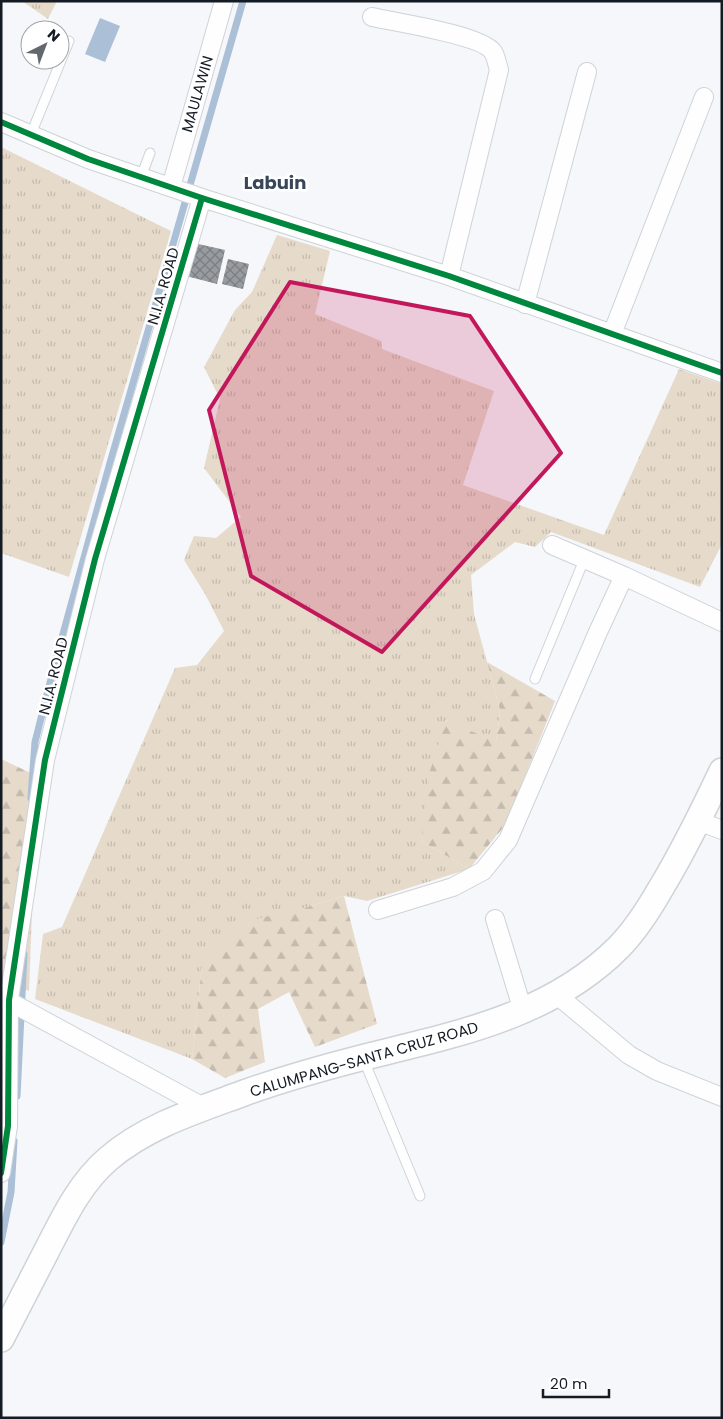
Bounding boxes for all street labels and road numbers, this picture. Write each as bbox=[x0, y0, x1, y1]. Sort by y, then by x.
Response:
street label: MAULAWIN bbox=[176, 53, 218, 135]
street label: N.I.A. ROAD bbox=[142, 245, 184, 327]
street label: N.I.A. ROAD bbox=[33, 635, 73, 717]
street label: CALUMPANG-SANTA CRUZ ROAD bbox=[247, 1016, 481, 1102]

